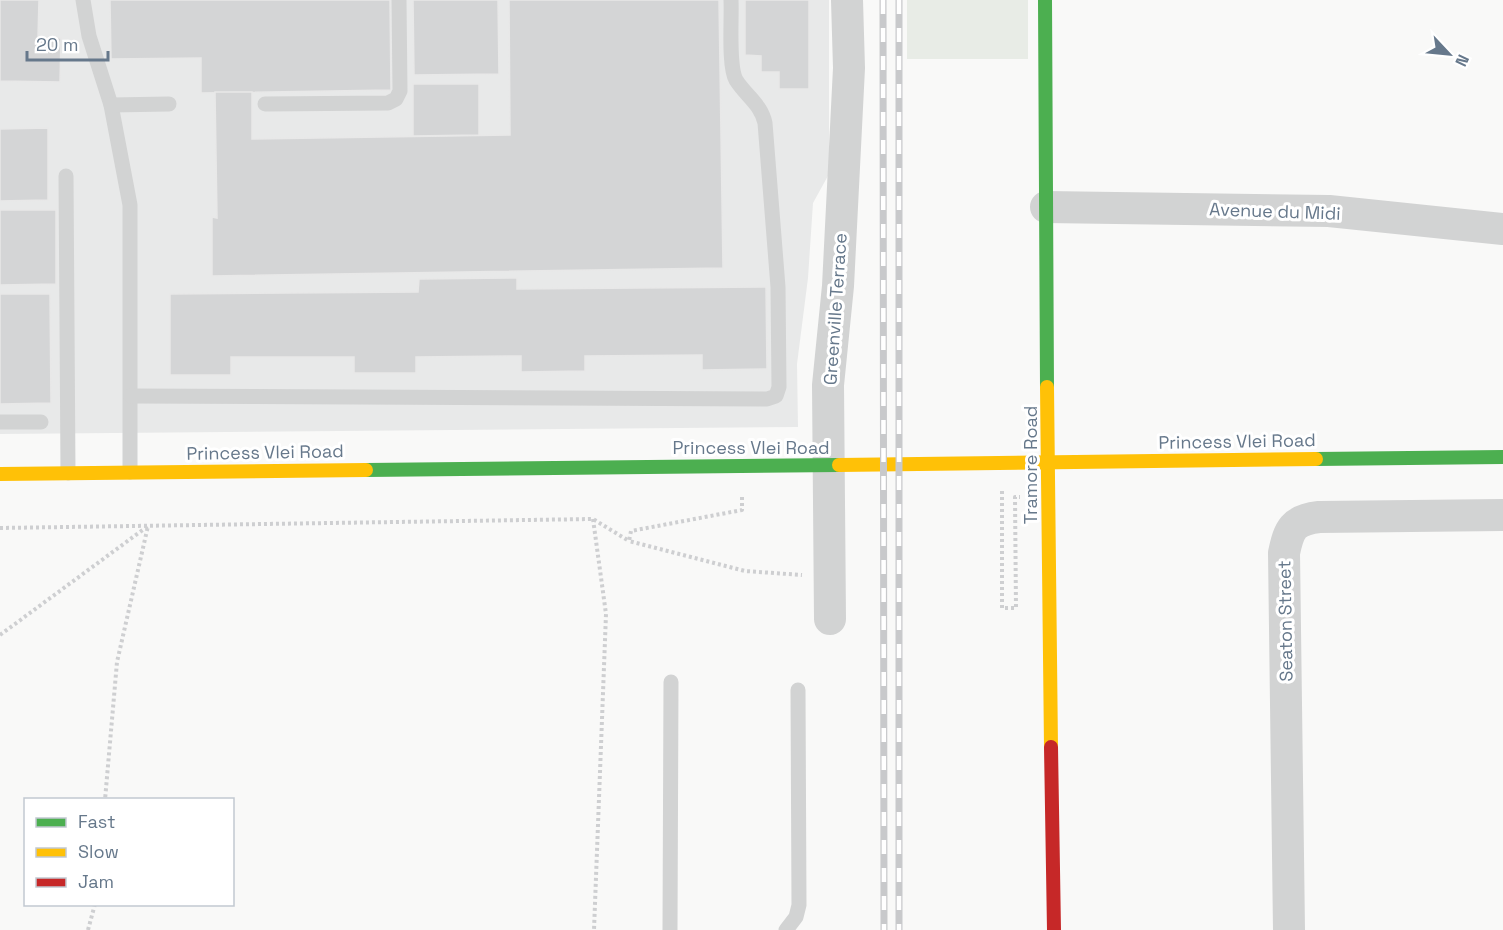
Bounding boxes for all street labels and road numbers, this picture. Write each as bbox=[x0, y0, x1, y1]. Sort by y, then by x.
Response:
street label: Avenue du Midi bbox=[1209, 197, 1341, 225]
street label: Greenville Terrace bbox=[818, 232, 852, 386]
street label: Tramore Road bbox=[1019, 406, 1042, 524]
street label: Princess Vlei Road bbox=[1158, 428, 1316, 454]
street label: Princess Vlei Road bbox=[672, 436, 830, 459]
street label: Princess Vlei Road bbox=[186, 439, 344, 465]
street label: Seaton Street bbox=[1272, 560, 1298, 682]

